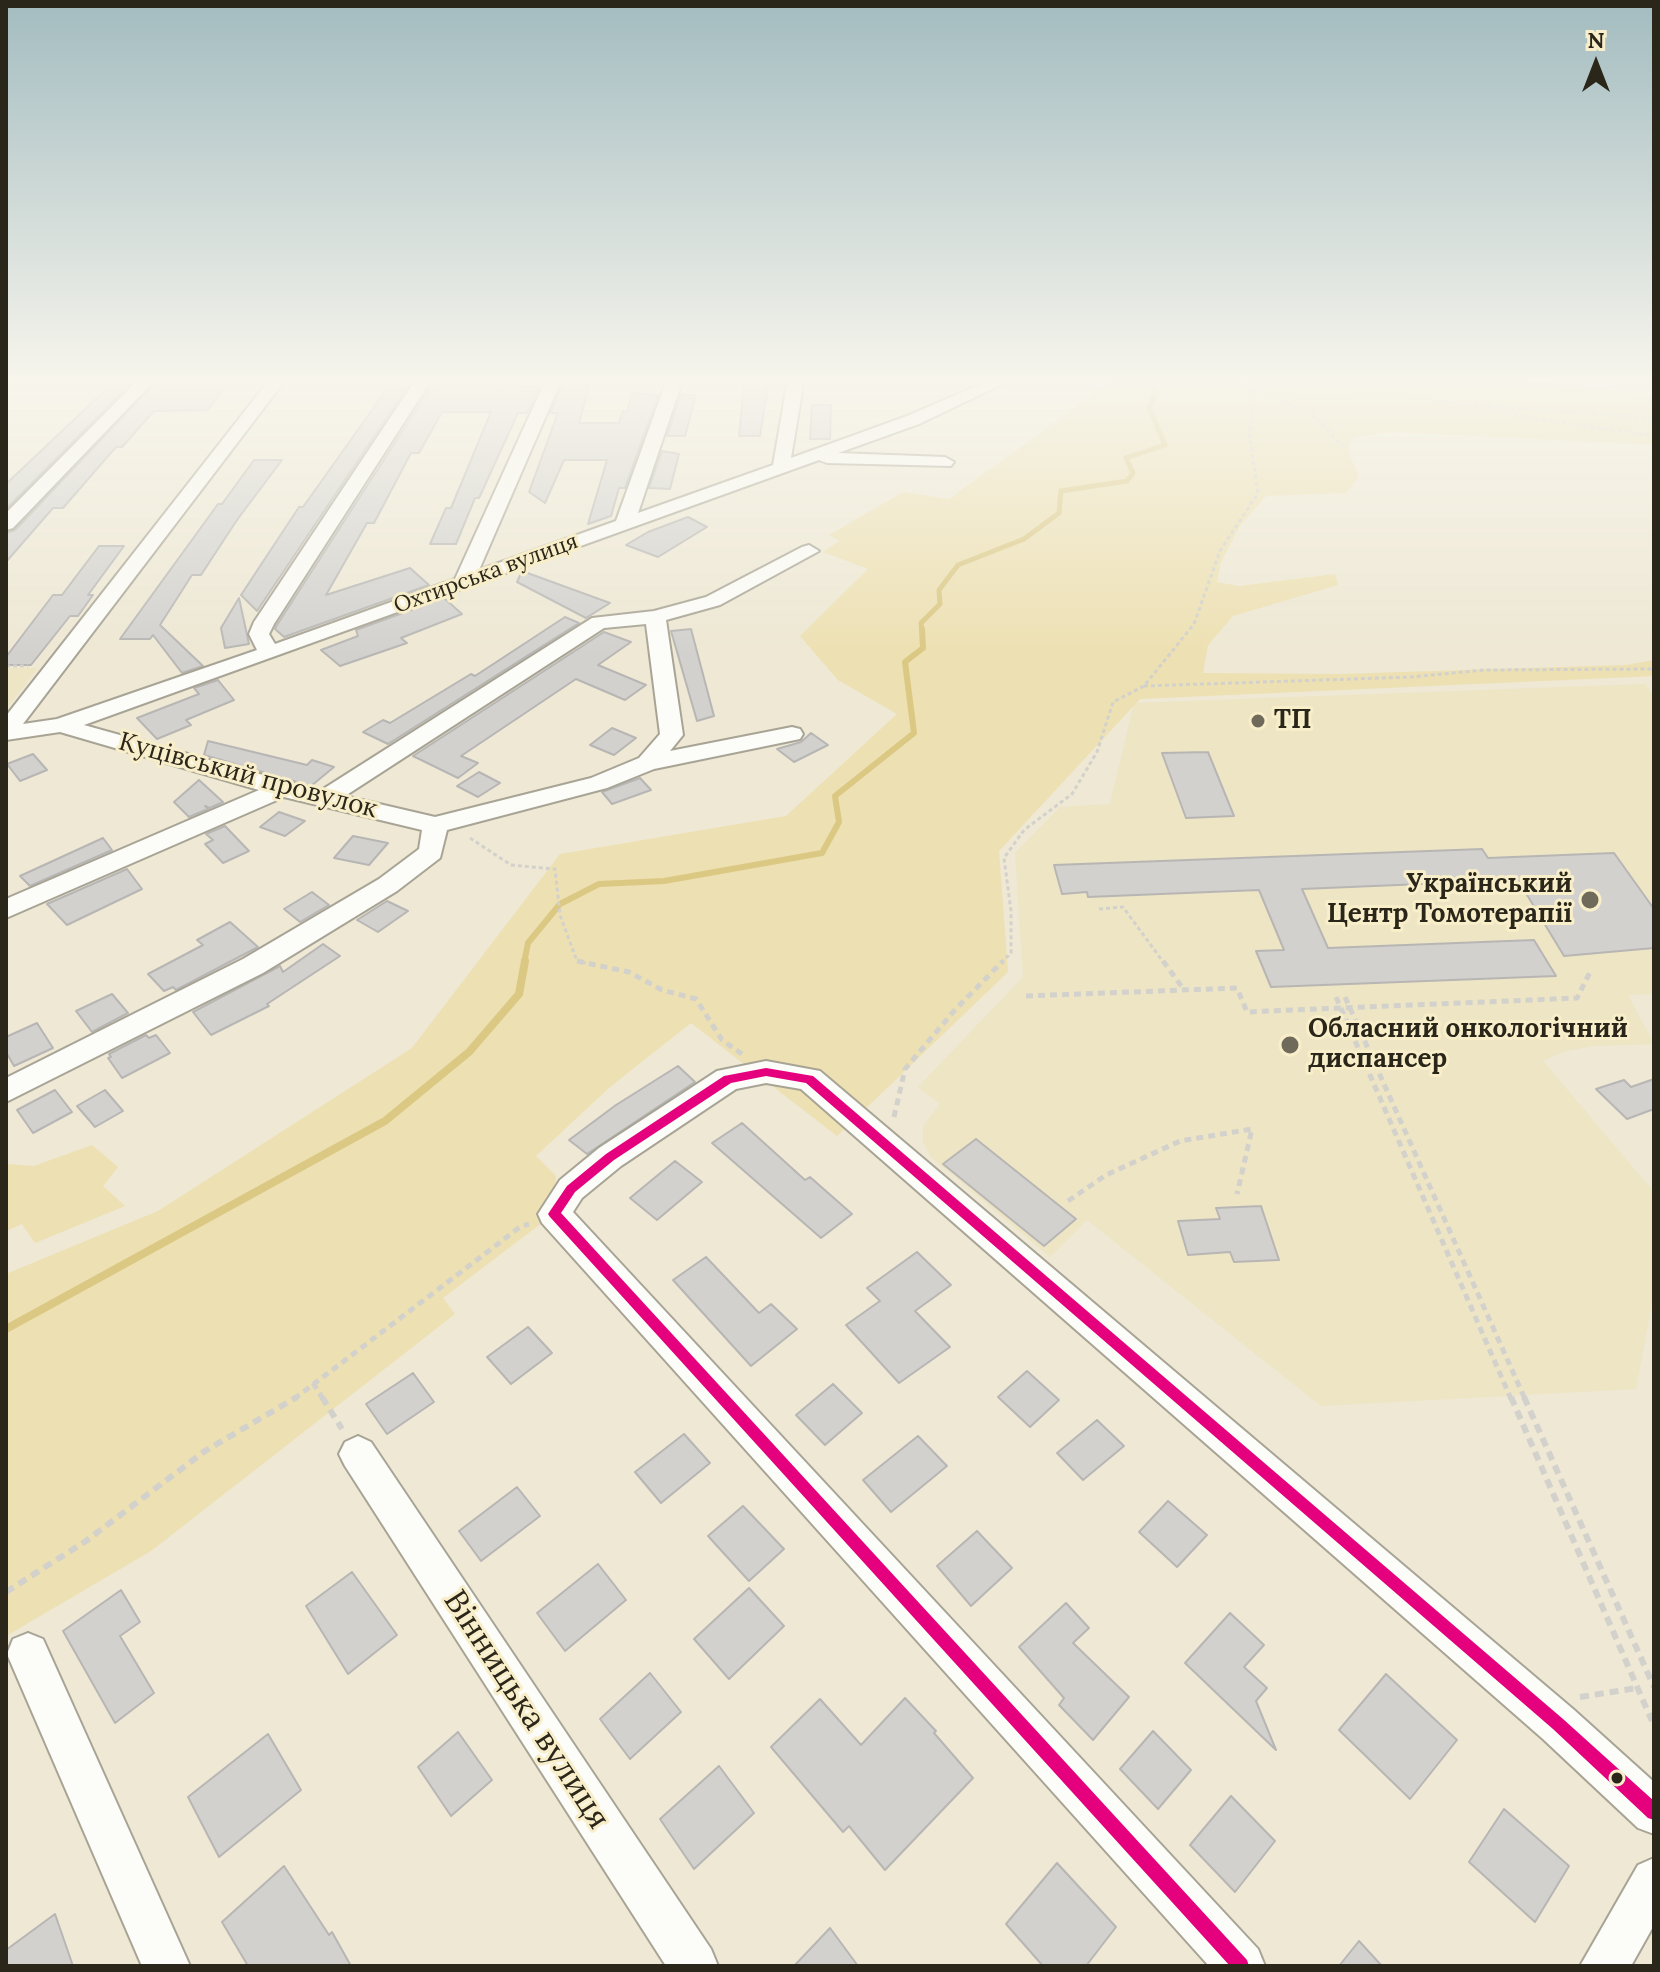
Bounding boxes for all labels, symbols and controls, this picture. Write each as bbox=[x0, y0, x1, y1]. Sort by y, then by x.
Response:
north arrow bbox=[1556, 24, 1636, 104]
text: N bbox=[1587, 26, 1605, 54]
street label: Охтирська вулиця bbox=[390, 528, 582, 620]
place label: ТП bbox=[1274, 705, 1311, 737]
marker: ТП bbox=[1249, 712, 1267, 730]
street label: Куцівський провулок bbox=[115, 726, 381, 826]
place label: Український Центр Томотерапії bbox=[1327, 869, 1572, 930]
marker: Український Центр Томотерапії bbox=[1579, 889, 1601, 911]
place label: Обласний онкологічний диспансер bbox=[1308, 1014, 1628, 1076]
marker: Обласний онкологічний диспансер bbox=[1279, 1034, 1301, 1056]
street label: Вінницька вулиця bbox=[435, 1584, 617, 1836]
unlabelled marker bbox=[1609, 1770, 1625, 1786]

